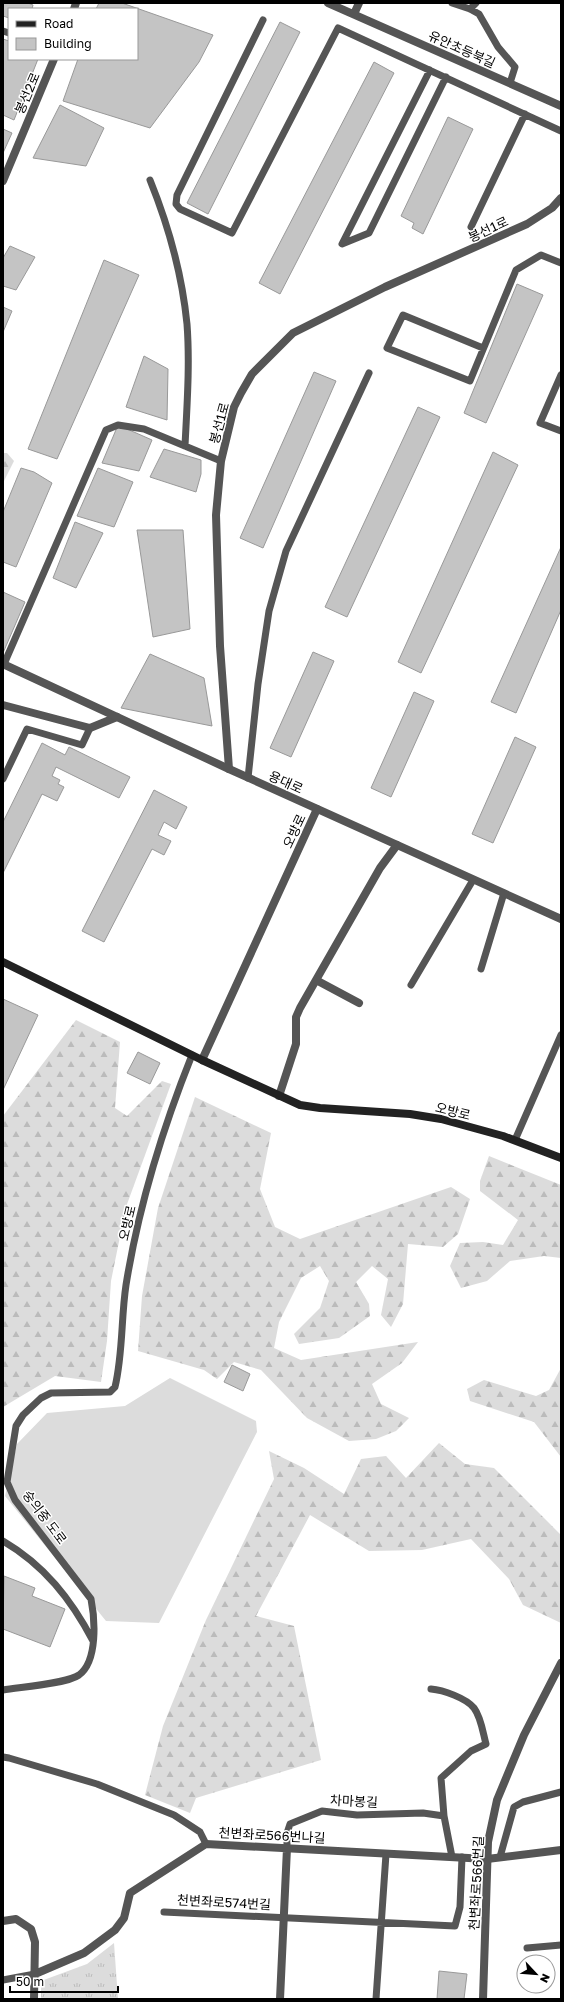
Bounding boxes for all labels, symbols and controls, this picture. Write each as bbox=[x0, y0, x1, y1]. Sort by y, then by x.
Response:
legend bbox=[8, 8, 138, 60]
text: Road bbox=[44, 16, 73, 31]
street label: 유안초등북길 bbox=[426, 27, 498, 71]
text: Building bbox=[44, 36, 92, 51]
street label: 봉선2로 bbox=[11, 70, 43, 116]
street label: 봉선1로 bbox=[466, 213, 511, 245]
street label: 봉선1로 bbox=[206, 401, 232, 445]
street label: 용대로 bbox=[266, 767, 306, 797]
street label: 오방로 bbox=[279, 811, 309, 851]
street label: 오방로 bbox=[434, 1099, 472, 1123]
street label: 오방로 bbox=[115, 1204, 139, 1242]
street label: 숭의중 도로 bbox=[20, 1487, 70, 1547]
street label: 차마봉길 bbox=[330, 1792, 378, 1810]
street label: 천변좌로566번나길 bbox=[218, 1824, 326, 1846]
street label: 천변좌로566번길 bbox=[466, 1835, 486, 1931]
street label: 천변좌로574번길 bbox=[177, 1892, 271, 1912]
north arrow bbox=[516, 1954, 556, 1994]
scale bar bbox=[10, 1968, 118, 1994]
text: N bbox=[538, 1972, 553, 1985]
text: 50 m bbox=[16, 1974, 44, 1989]

